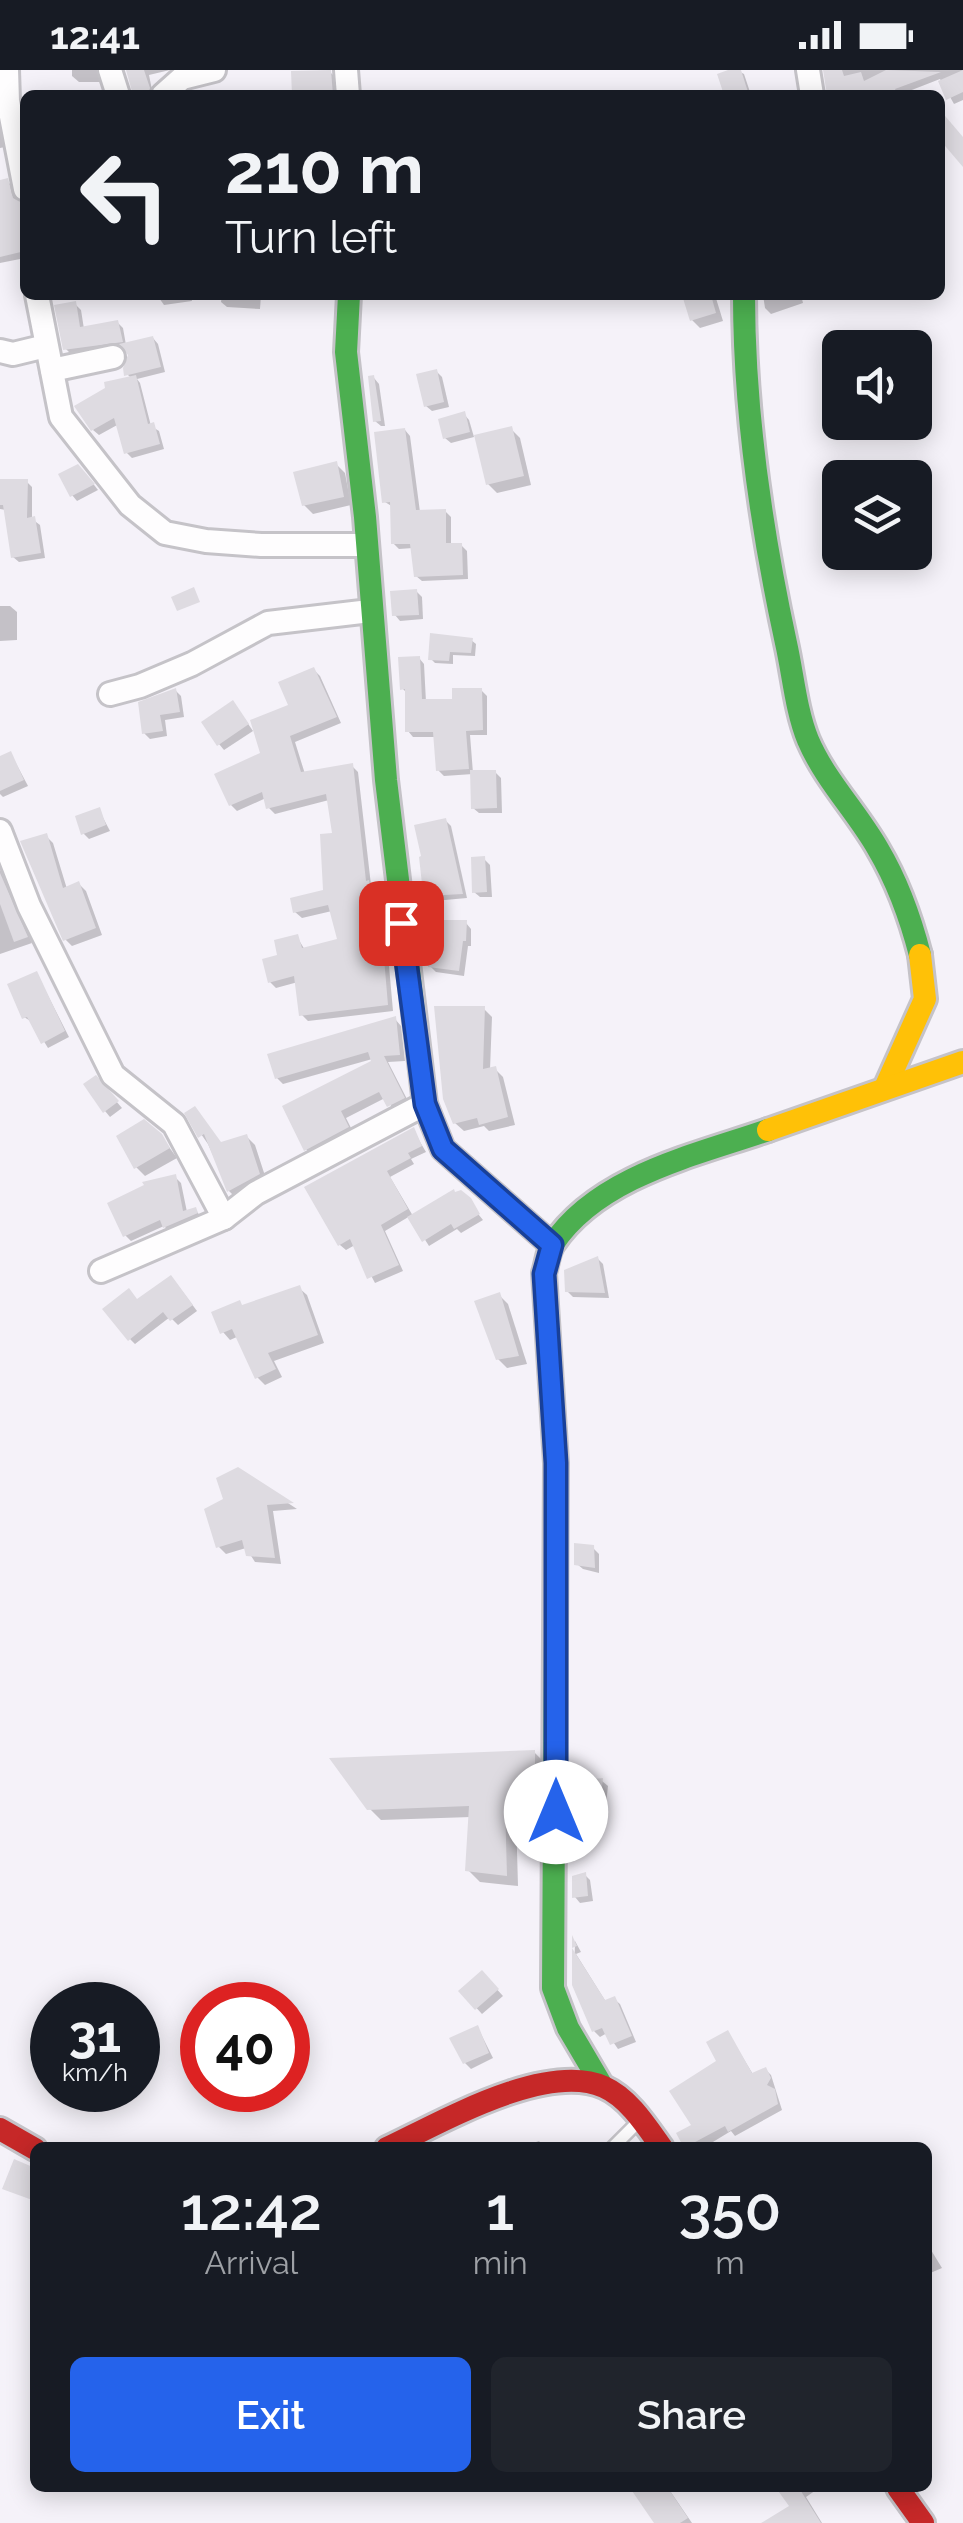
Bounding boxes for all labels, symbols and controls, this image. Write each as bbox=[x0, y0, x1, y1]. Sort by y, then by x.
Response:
text: 12:41 bbox=[50, 13, 140, 58]
text: 210 m bbox=[225, 127, 424, 209]
icon: left bbox=[60, 130, 190, 260]
text: Turn left bbox=[225, 211, 397, 264]
map controls bbox=[822, 330, 932, 570]
button: sound bbox=[822, 330, 932, 440]
button: layers bbox=[822, 460, 932, 570]
pin bbox=[359, 881, 444, 966]
icon: arrive bbox=[374, 896, 429, 951]
position arrow bbox=[504, 1760, 608, 1864]
speed limit sign: 40 bbox=[180, 1982, 310, 2112]
text: 31 bbox=[69, 2005, 121, 2064]
text: km/h bbox=[62, 2057, 128, 2087]
text: 12:42 bbox=[181, 2174, 322, 2244]
text: 1 bbox=[486, 2174, 514, 2244]
text: 350 bbox=[678, 2174, 781, 2244]
text: Arrival bbox=[204, 2244, 298, 2281]
text: min bbox=[473, 2244, 528, 2281]
text: m bbox=[715, 2244, 745, 2281]
button: Exit bbox=[70, 2357, 471, 2472]
button: Share bbox=[491, 2357, 892, 2472]

